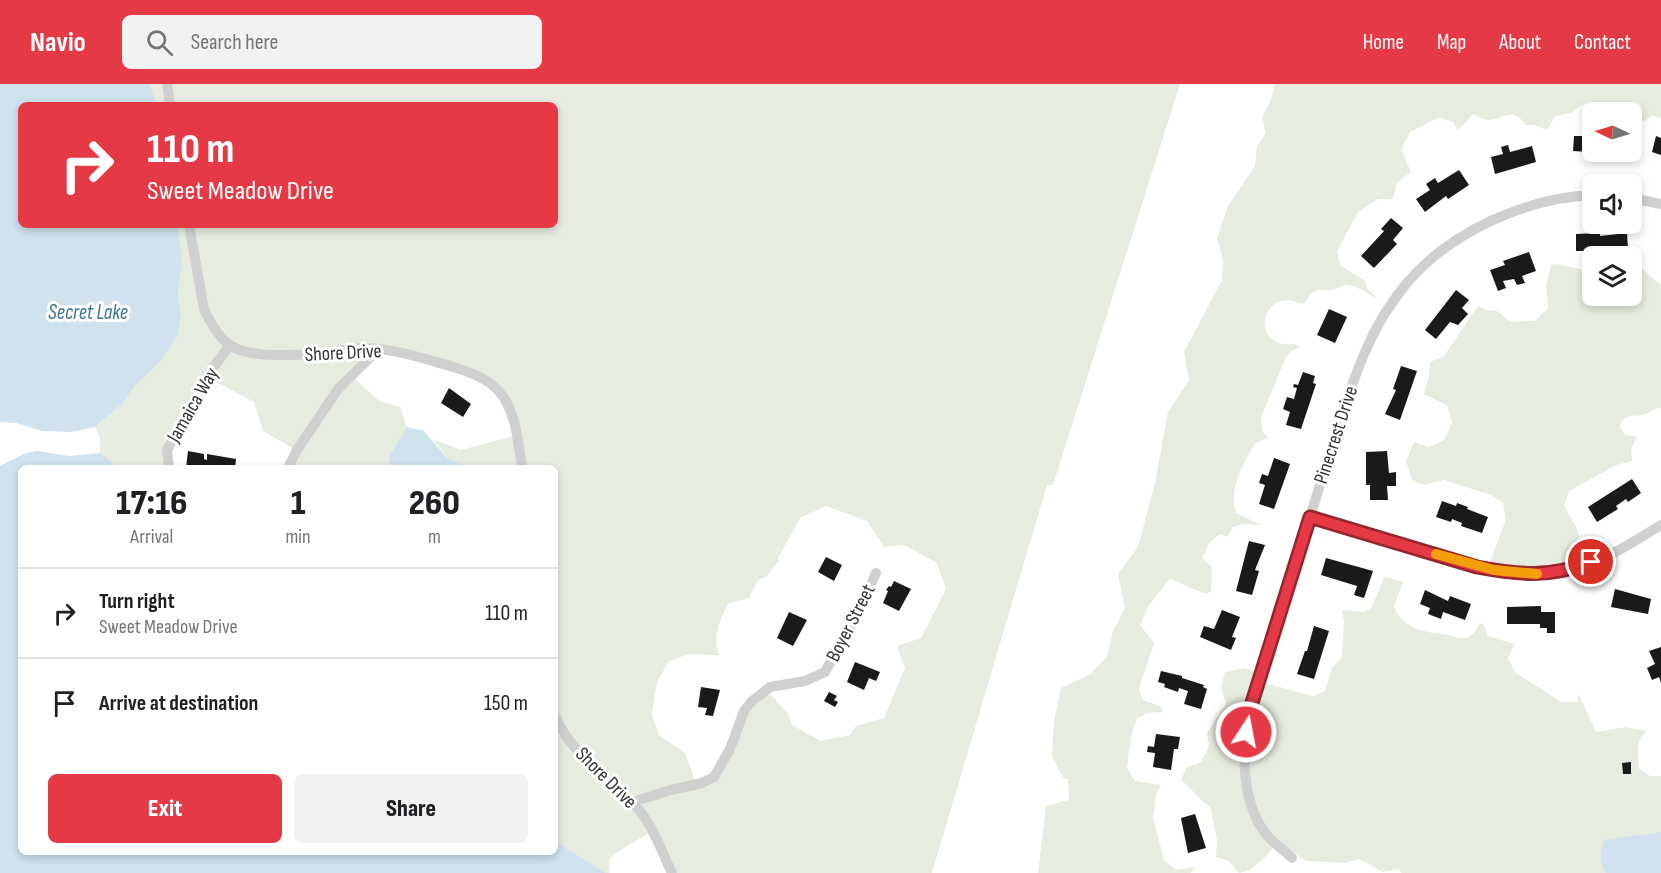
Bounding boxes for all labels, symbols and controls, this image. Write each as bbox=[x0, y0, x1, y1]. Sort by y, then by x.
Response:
search box bbox=[122, 15, 542, 69]
text: Navio bbox=[30, 26, 86, 59]
icon: search bbox=[143, 26, 176, 59]
text: Search here bbox=[191, 29, 278, 56]
text: Home bbox=[1363, 30, 1404, 55]
text: Map bbox=[1437, 30, 1466, 55]
text: About bbox=[1499, 30, 1541, 55]
text: Contact bbox=[1574, 30, 1631, 55]
north arrow bbox=[1582, 102, 1642, 162]
map controls bbox=[1582, 102, 1642, 306]
text: 110 m bbox=[147, 124, 234, 175]
icon: right bbox=[48, 126, 126, 204]
button: sound bbox=[1582, 174, 1642, 234]
text: Sweet Meadow Drive bbox=[147, 175, 334, 207]
button: layers bbox=[1582, 246, 1642, 306]
water label: Secret Lake bbox=[48, 300, 128, 325]
street label: Shore Drive bbox=[304, 339, 382, 367]
street label: Jamaica Way bbox=[161, 363, 224, 448]
street label: Pinecrest Drive bbox=[1309, 383, 1363, 487]
text: 17:16 bbox=[116, 482, 187, 525]
text: 1 bbox=[291, 482, 305, 525]
text: 260 bbox=[409, 482, 460, 525]
text: Arrival bbox=[130, 525, 173, 549]
text: min bbox=[286, 525, 311, 549]
text: m bbox=[428, 525, 441, 549]
pin bbox=[1565, 536, 1616, 587]
icon: arrive bbox=[1574, 545, 1607, 578]
street label: Boyer Street bbox=[821, 580, 881, 666]
text: Turn right bbox=[99, 588, 175, 615]
icon: right bbox=[48, 597, 81, 630]
text: 110 m bbox=[485, 600, 528, 627]
text: Sweet Meadow Drive bbox=[99, 615, 238, 639]
icon: arrive bbox=[48, 687, 81, 720]
text: Arrive at destination bbox=[99, 690, 258, 717]
text: 150 m bbox=[484, 690, 528, 717]
position arrow bbox=[1214, 700, 1278, 764]
street label: Shore Drive bbox=[570, 742, 642, 814]
button: Exit bbox=[48, 774, 282, 843]
button: Share bbox=[294, 774, 528, 843]

